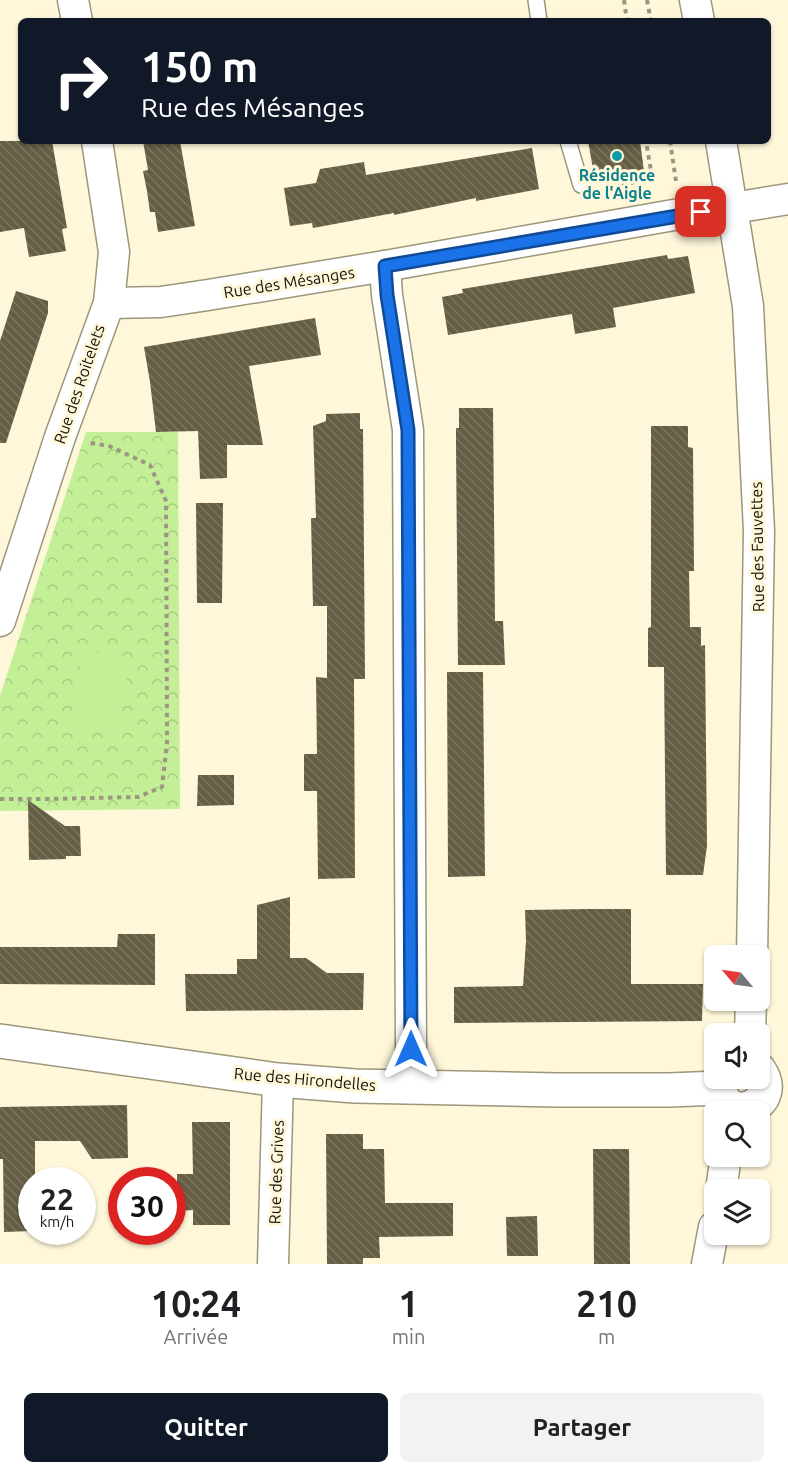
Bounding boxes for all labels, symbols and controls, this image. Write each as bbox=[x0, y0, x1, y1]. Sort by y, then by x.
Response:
icon: right bbox=[42, 42, 120, 120]
text: 150 m bbox=[141, 43, 258, 90]
text: Rue des Mésanges bbox=[141, 92, 364, 122]
marker: Résidence de l'Aigle bbox=[610, 149, 624, 163]
place label: Résidence de l'Aigle bbox=[579, 166, 655, 202]
pin bbox=[675, 186, 726, 237]
icon: arrive bbox=[684, 195, 717, 228]
street label: Rue des Mésanges bbox=[222, 263, 356, 301]
street label: Rue des Roitelets bbox=[50, 322, 108, 446]
street label: Rue des Fauvettes bbox=[747, 482, 767, 612]
north arrow bbox=[704, 945, 770, 1011]
map controls bbox=[704, 945, 770, 1245]
position arrow bbox=[379, 1017, 443, 1081]
button: sound bbox=[704, 1023, 770, 1089]
street label: Rue des Hirondelles bbox=[233, 1064, 377, 1094]
button: search bbox=[704, 1101, 770, 1167]
street label: Rue des Grives bbox=[265, 1119, 287, 1225]
speed limit sign: 30 bbox=[108, 1167, 186, 1245]
button: layers bbox=[704, 1179, 770, 1245]
text: 22 bbox=[40, 1182, 74, 1216]
text: km/h bbox=[40, 1213, 74, 1230]
text: 10:24 bbox=[151, 1283, 241, 1324]
text: 1 bbox=[398, 1283, 419, 1324]
text: 210 bbox=[576, 1283, 637, 1324]
text: Arrivée bbox=[164, 1325, 228, 1348]
text: min bbox=[392, 1325, 425, 1348]
text: m bbox=[598, 1325, 615, 1348]
button: Quitter bbox=[24, 1393, 388, 1462]
button: Partager bbox=[400, 1393, 764, 1462]

